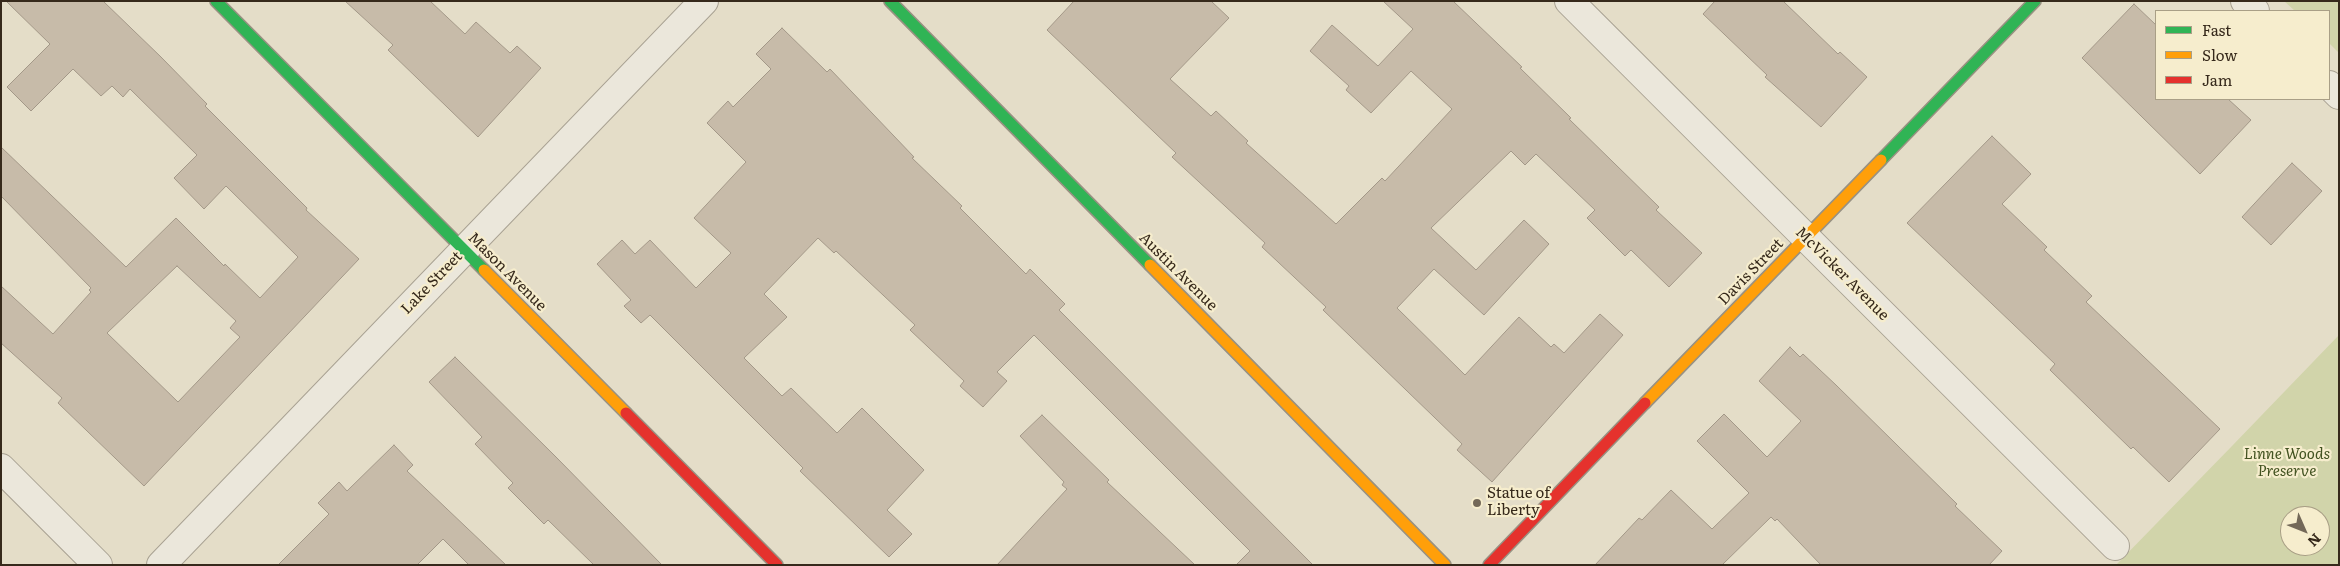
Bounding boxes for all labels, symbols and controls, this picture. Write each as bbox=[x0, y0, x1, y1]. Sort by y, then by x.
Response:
legend bbox=[2155, 10, 2330, 100]
text: Fast bbox=[2202, 18, 2231, 41]
text: Slow bbox=[2202, 43, 2237, 66]
text: Jam bbox=[2202, 68, 2232, 91]
street label: McVicker Avenue bbox=[1791, 223, 1893, 325]
street label: Mason Avenue bbox=[464, 229, 550, 315]
street label: Austin Avenue bbox=[1135, 229, 1221, 315]
street label: Davis Street bbox=[1715, 235, 1787, 309]
street label: Lake Street bbox=[398, 248, 466, 318]
park label: Linne Woods Preserve bbox=[2244, 446, 2330, 481]
place label: Statue of Liberty bbox=[1487, 485, 1550, 520]
marker: Statue of Liberty bbox=[1471, 497, 1483, 509]
north arrow bbox=[2280, 506, 2330, 556]
text: N bbox=[2304, 530, 2326, 552]

